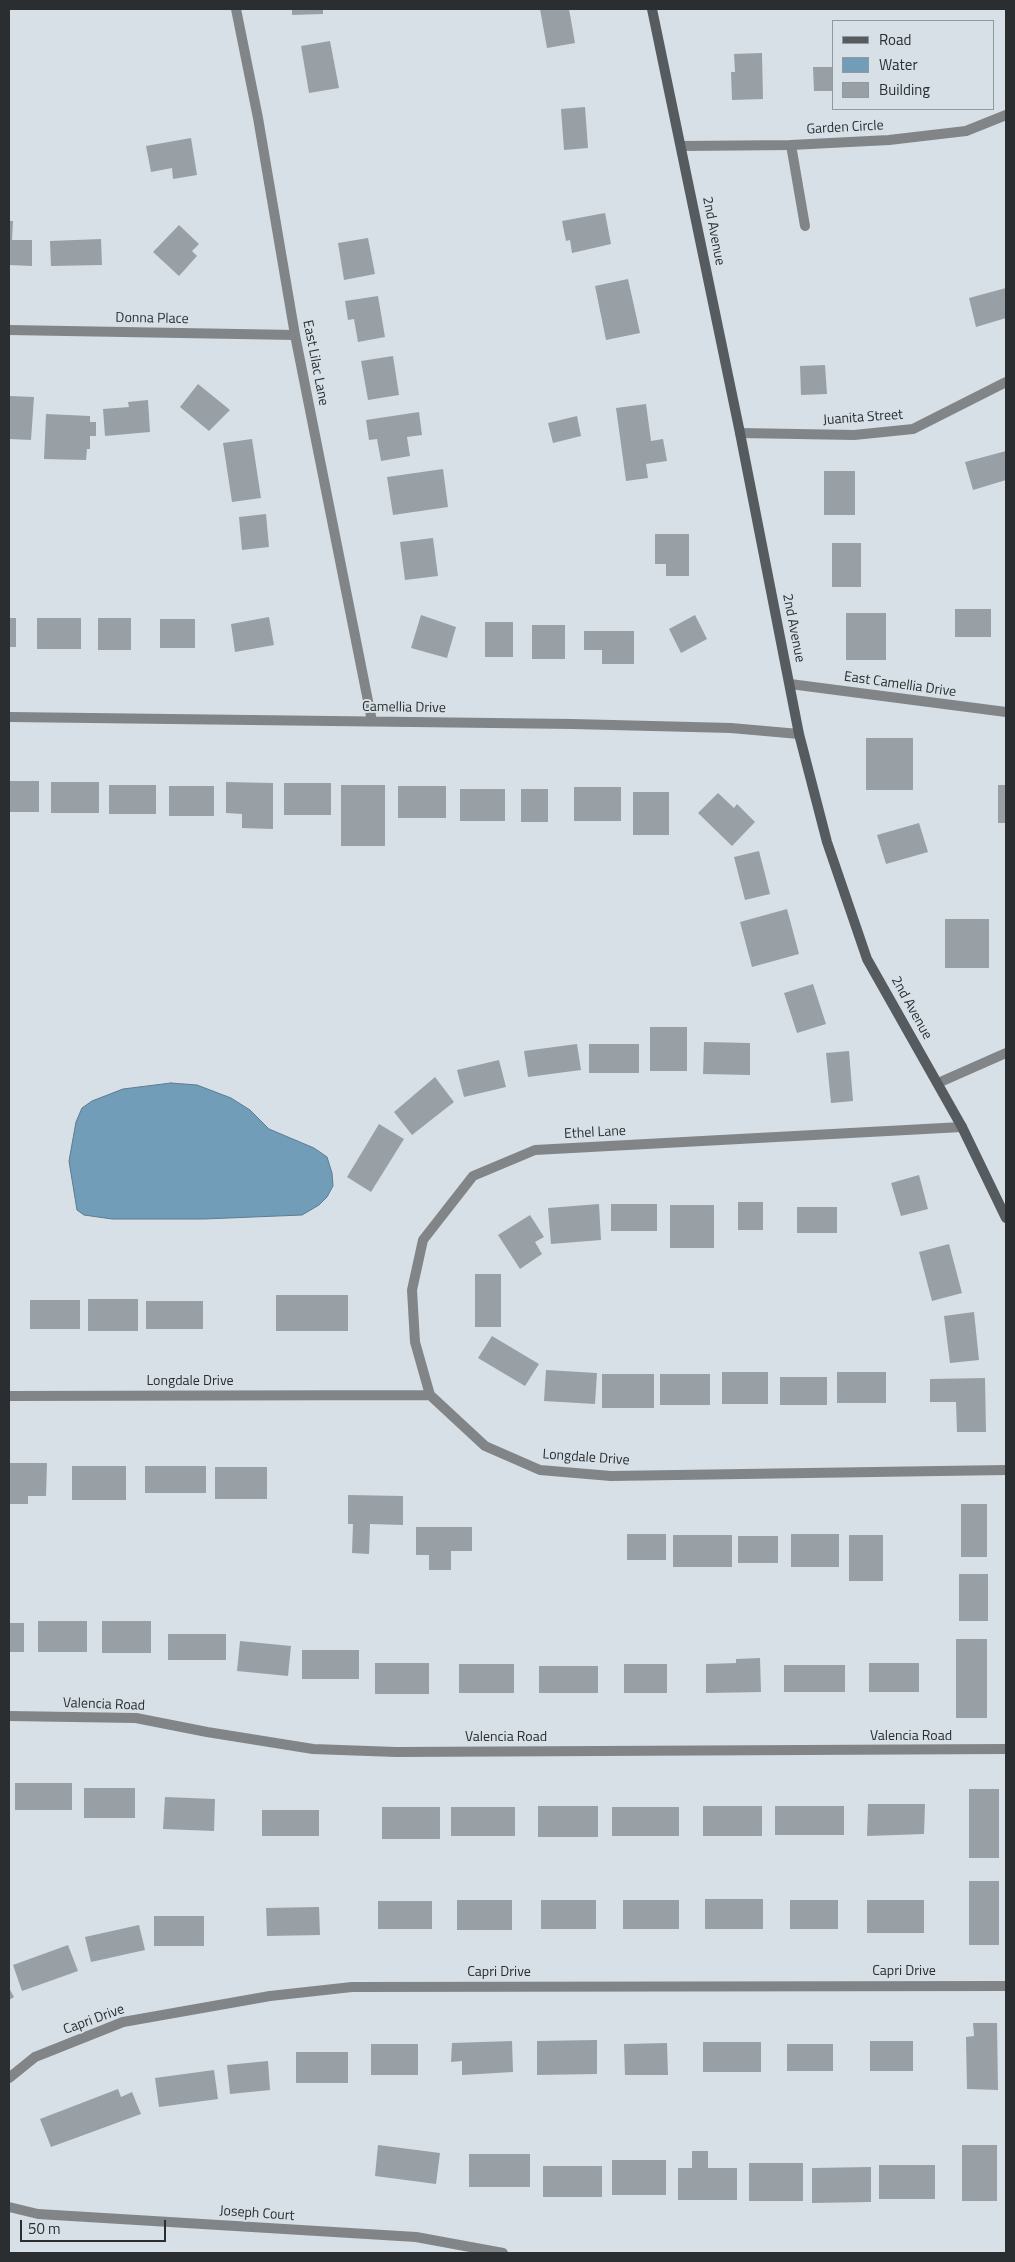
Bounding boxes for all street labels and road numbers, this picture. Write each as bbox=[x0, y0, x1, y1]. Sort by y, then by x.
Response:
street label: Garden Circle bbox=[806, 118, 884, 138]
street label: 2nd Avenue bbox=[698, 195, 728, 267]
street label: Donna Place bbox=[115, 310, 189, 328]
street label: East Lilac Lane bbox=[298, 319, 332, 407]
street label: Juanita Street bbox=[822, 407, 904, 429]
street label: 2nd Avenue bbox=[778, 592, 808, 664]
street label: East Camellia Drive bbox=[843, 669, 957, 701]
street label: Camellia Drive bbox=[362, 699, 446, 717]
street label: 2nd Avenue bbox=[887, 973, 935, 1043]
street label: Ethel Lane bbox=[564, 1123, 626, 1143]
street label: Longdale Drive bbox=[146, 1374, 234, 1390]
street label: Longdale Drive bbox=[542, 1447, 630, 1469]
street label: Valencia Road bbox=[63, 1695, 145, 1715]
street label: Valencia Road bbox=[870, 1729, 952, 1745]
street label: Valencia Road bbox=[465, 1730, 547, 1746]
street label: Capri Drive bbox=[872, 1964, 936, 1980]
street label: Capri Drive bbox=[467, 1965, 531, 1981]
street label: Capri Drive bbox=[61, 2001, 127, 2039]
street label: Joseph Court bbox=[219, 2203, 295, 2225]

